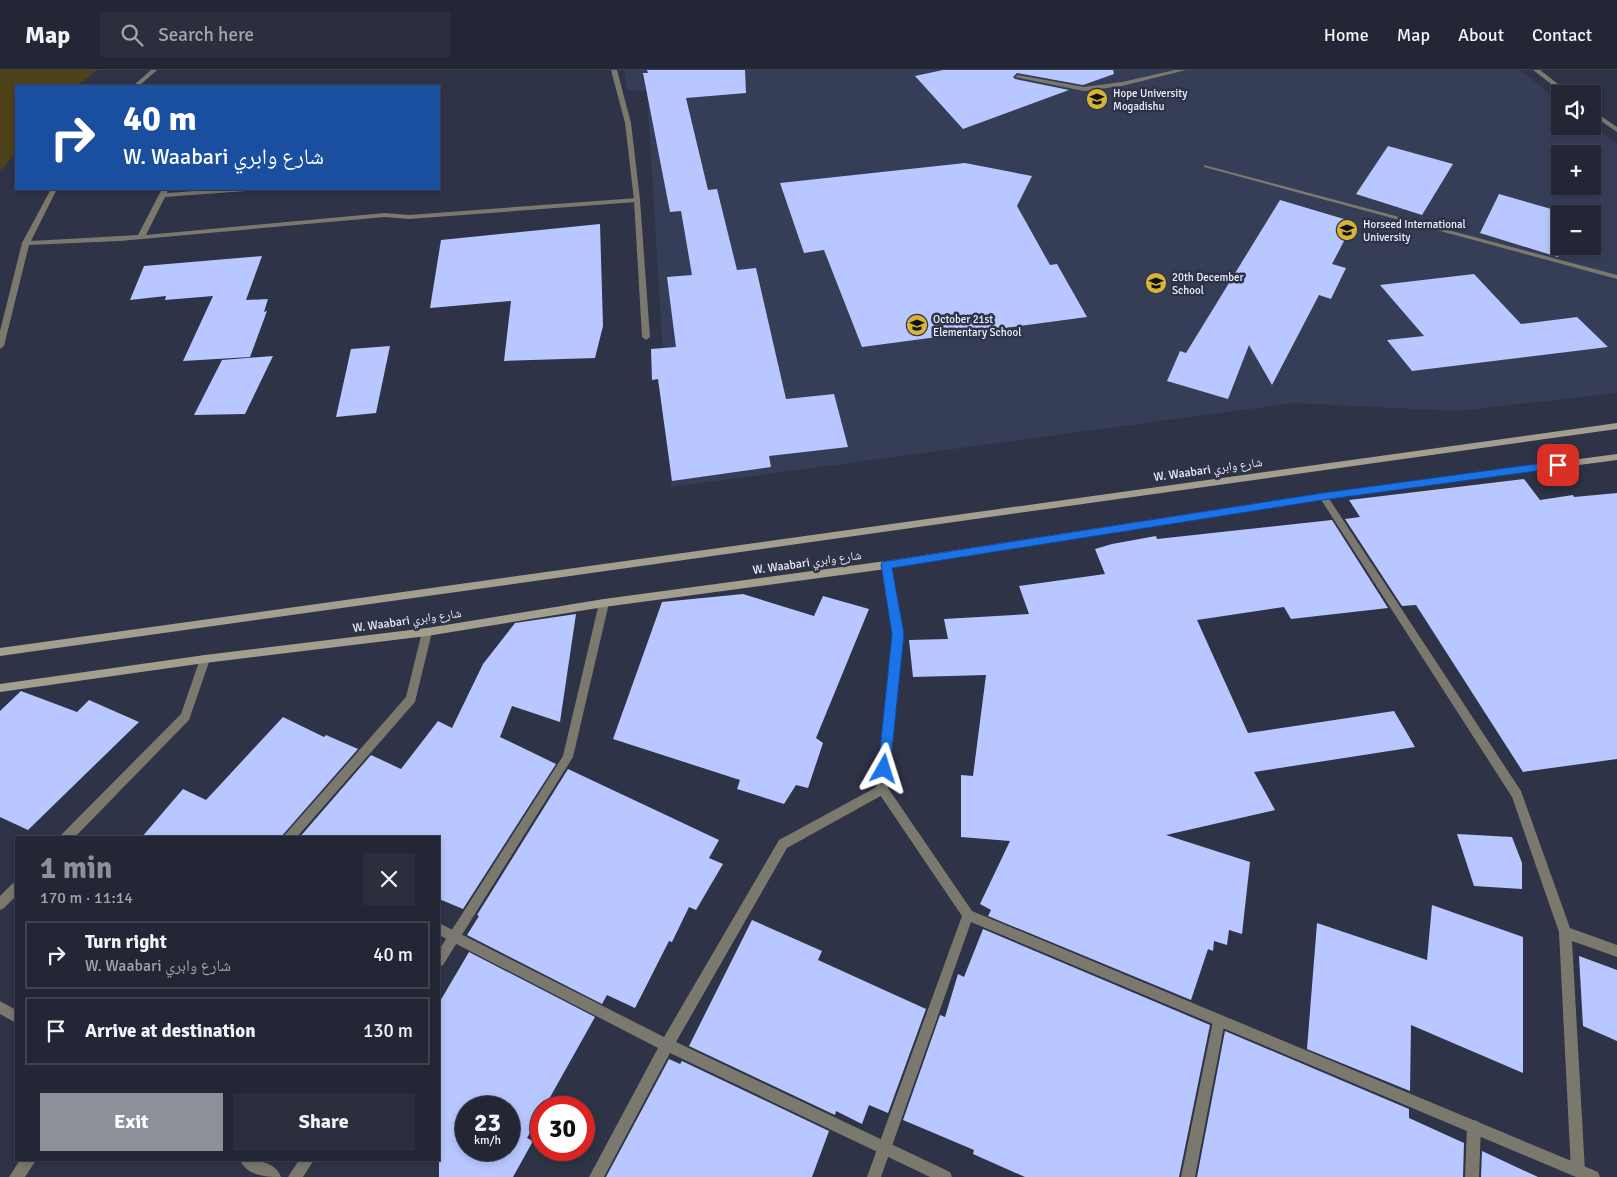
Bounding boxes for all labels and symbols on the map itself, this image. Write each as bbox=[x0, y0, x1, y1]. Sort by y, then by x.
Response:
school or university icon: Hope University Mogadishu bbox=[1085, 87, 1109, 111]
place label: Hope University Mogadishu bbox=[1113, 87, 1188, 113]
school or university icon: Horseed International University bbox=[1335, 218, 1359, 242]
place label: Horseed International University bbox=[1363, 218, 1466, 244]
school or university icon: 20th December School bbox=[1144, 271, 1168, 295]
place label: 20th December School bbox=[1172, 271, 1244, 297]
school or university icon: October 21st Elementary School bbox=[905, 313, 929, 337]
place label: October 21st Elementary School bbox=[933, 313, 1021, 339]
pin bbox=[1537, 444, 1579, 486]
street label: W. Waabari شارع وابري bbox=[1153, 455, 1264, 487]
street label: W. Waabari شارع وابري bbox=[752, 548, 863, 580]
street label: W. Waabari شارع وابري bbox=[352, 606, 463, 638]
position arrow bbox=[857, 742, 909, 794]
speed limit sign: 30 bbox=[530, 1096, 595, 1161]

